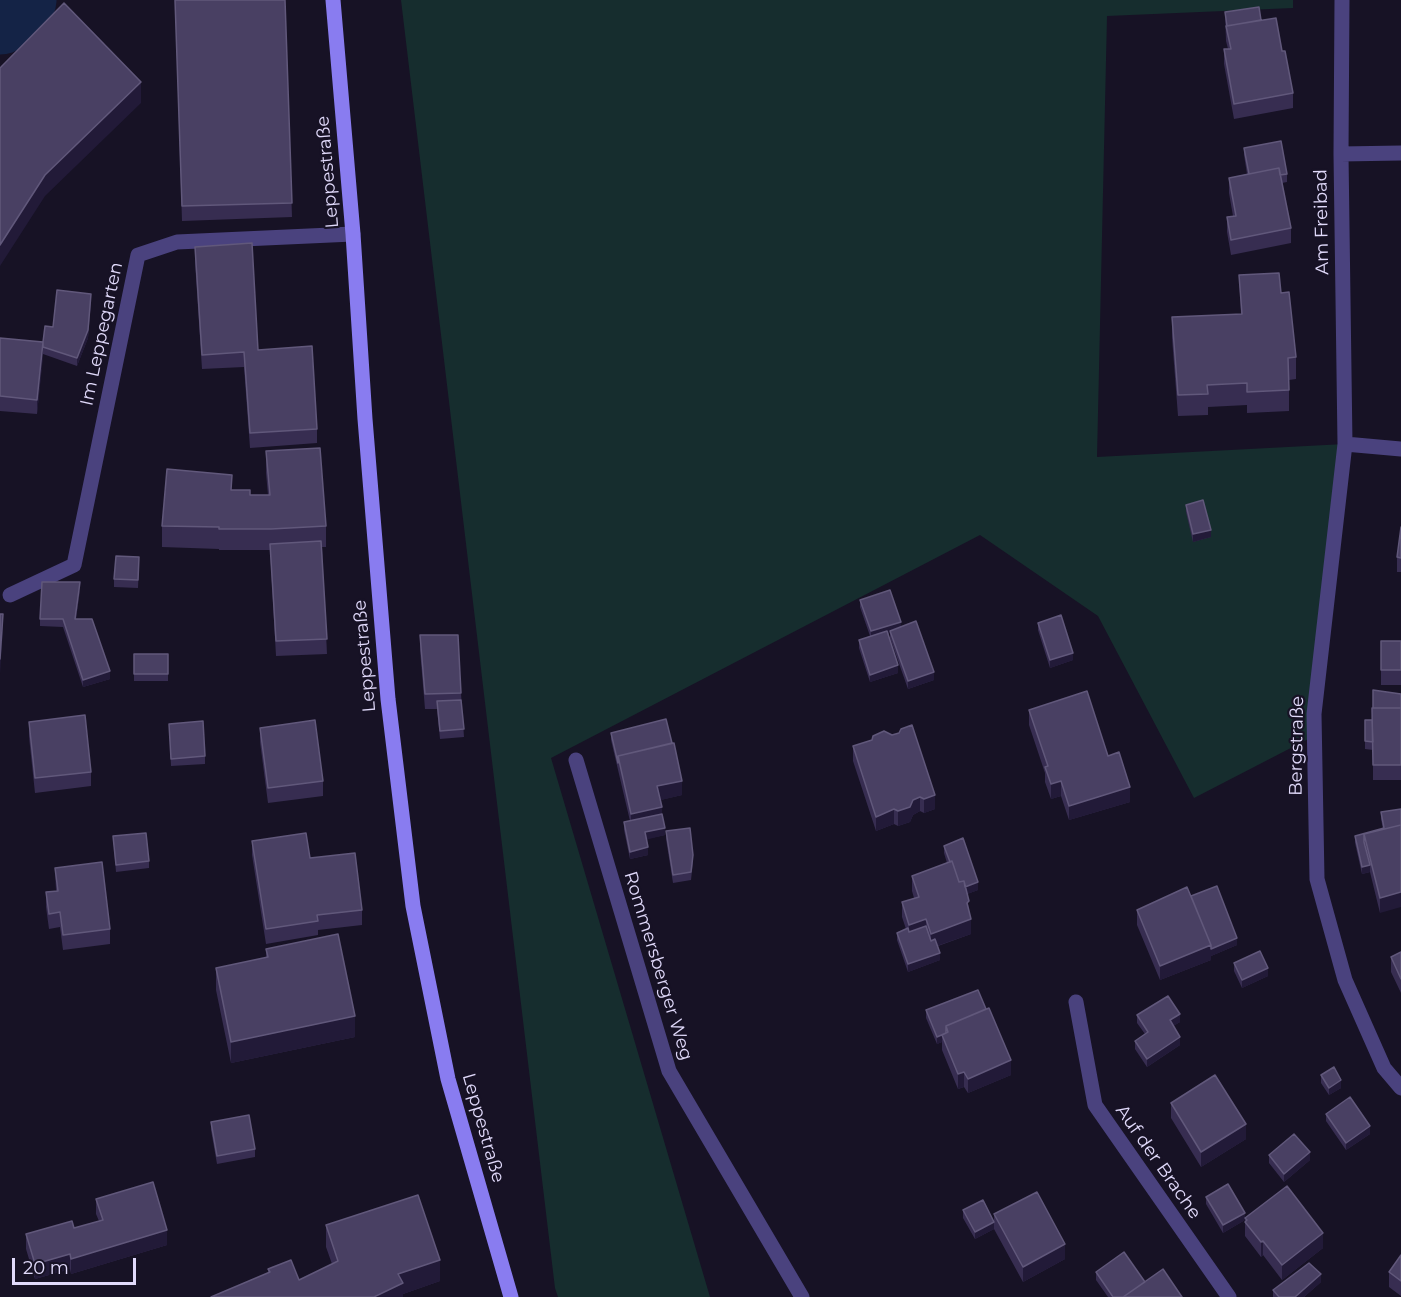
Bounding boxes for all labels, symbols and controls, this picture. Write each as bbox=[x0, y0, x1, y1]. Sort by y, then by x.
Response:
street label: Leppestraße bbox=[312, 115, 344, 229]
street label: Am Freibad bbox=[1310, 169, 1334, 275]
street label: Im Leppegarten bbox=[76, 260, 128, 408]
street label: Leppestraße bbox=[349, 599, 381, 713]
street label: Bergstraße bbox=[1285, 696, 1309, 796]
street label: Rommersberger Weg bbox=[619, 869, 697, 1063]
street label: Leppestraße bbox=[457, 1071, 509, 1185]
street label: Auf der Brache bbox=[1111, 1101, 1205, 1223]
scale bar bbox=[15, 1246, 140, 1284]
text: 20 m bbox=[23, 1257, 69, 1279]

